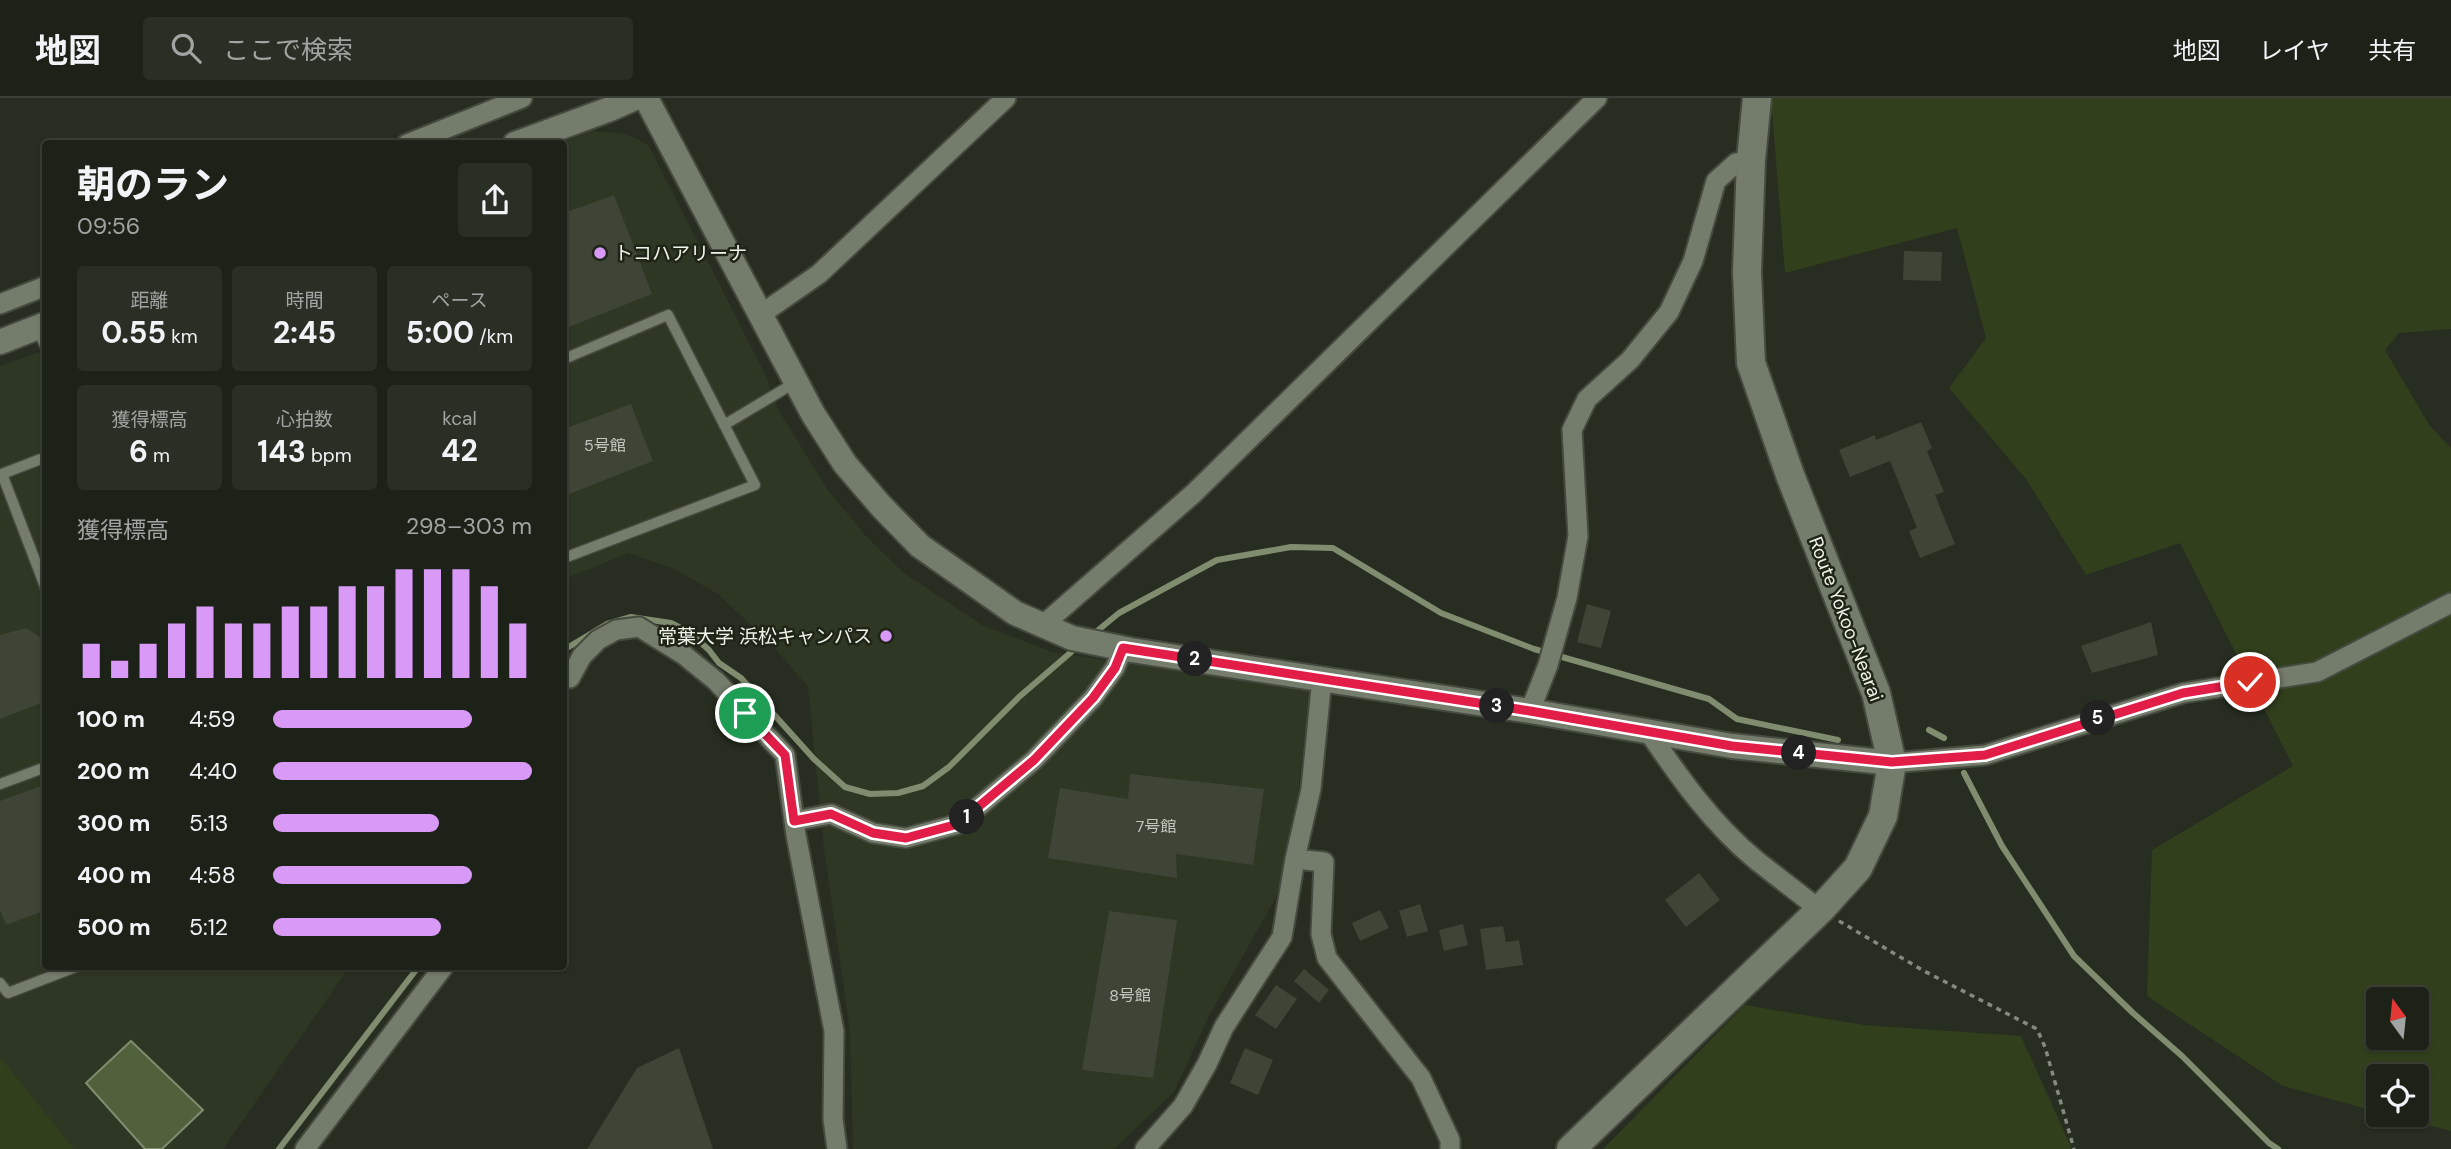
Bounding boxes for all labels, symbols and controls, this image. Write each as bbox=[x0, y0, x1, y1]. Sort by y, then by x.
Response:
search box bbox=[143, 17, 633, 80]
text: 地図 bbox=[35, 29, 101, 72]
icon: search bbox=[167, 29, 205, 67]
text: ここで検索 bbox=[223, 33, 353, 67]
text: 地図 bbox=[2173, 35, 2221, 66]
text: レイヤ bbox=[2259, 35, 2330, 66]
text: 共有 bbox=[2368, 35, 2416, 66]
text: 朝のラン bbox=[77, 160, 229, 210]
button: share bbox=[458, 163, 532, 237]
text: 09:56 bbox=[77, 211, 140, 241]
place label: トコハアリーナ bbox=[614, 241, 747, 266]
marker: トコハアリーナ bbox=[592, 245, 608, 261]
text: 距離 bbox=[130, 288, 169, 313]
text: 時間 bbox=[285, 288, 324, 313]
text: ペース bbox=[431, 288, 488, 313]
text: 0.55 bbox=[101, 313, 166, 352]
text: 2:45 bbox=[273, 313, 336, 352]
text: 5:00 bbox=[406, 313, 474, 352]
text: km bbox=[166, 324, 198, 349]
text: /km bbox=[474, 324, 513, 349]
text: kcal bbox=[442, 406, 477, 431]
text: 獲得標高 bbox=[111, 407, 188, 432]
text: 心拍数 bbox=[276, 407, 333, 432]
text: 42 bbox=[441, 431, 478, 470]
text: 6 bbox=[129, 432, 148, 471]
text: 143 bbox=[257, 432, 306, 471]
house number: 5号館 bbox=[584, 435, 626, 456]
text: m bbox=[148, 443, 170, 468]
text: bpm bbox=[306, 443, 352, 468]
text: 298–303 m bbox=[406, 511, 532, 541]
text: 獲得標高 bbox=[77, 515, 169, 545]
street label: Route Yokoo-Nearai bbox=[1803, 533, 1889, 705]
place label: 常葉大学 浜松キャンパス bbox=[658, 624, 872, 649]
marker: 常葉大学 浜松キャンパス bbox=[878, 628, 894, 644]
pin: 2 bbox=[1178, 642, 1212, 676]
text: 2 bbox=[1189, 646, 1200, 671]
pin bbox=[2220, 652, 2280, 712]
icon: check bbox=[2231, 663, 2269, 701]
pin bbox=[715, 683, 775, 743]
pin: 3 bbox=[1480, 688, 1514, 724]
text: 3 bbox=[1491, 693, 1502, 718]
icon: arrive bbox=[726, 694, 764, 732]
pin: 5 bbox=[2080, 700, 2116, 736]
text: 100 m bbox=[77, 704, 145, 734]
text: 4:59 bbox=[189, 704, 235, 734]
text: 5 bbox=[2092, 705, 2103, 730]
pin: 4 bbox=[1782, 736, 1816, 770]
text: 4 bbox=[1792, 740, 1805, 765]
text: 200 m bbox=[77, 756, 150, 786]
text: 4:40 bbox=[189, 756, 237, 786]
pin: 1 bbox=[950, 800, 984, 834]
text: 1 bbox=[963, 804, 970, 829]
text: 300 m bbox=[77, 808, 150, 838]
text: 5:13 bbox=[189, 808, 228, 838]
house number: 7号館 bbox=[1136, 816, 1176, 837]
text: 400 m bbox=[77, 860, 151, 890]
text: 4:58 bbox=[189, 860, 236, 890]
text: 500 m bbox=[77, 912, 151, 942]
text: 5:12 bbox=[189, 912, 228, 942]
house number: 8号館 bbox=[1109, 985, 1151, 1006]
north arrow bbox=[2366, 987, 2429, 1050]
map controls bbox=[2366, 987, 2429, 1127]
button: locate bbox=[2366, 1064, 2429, 1127]

